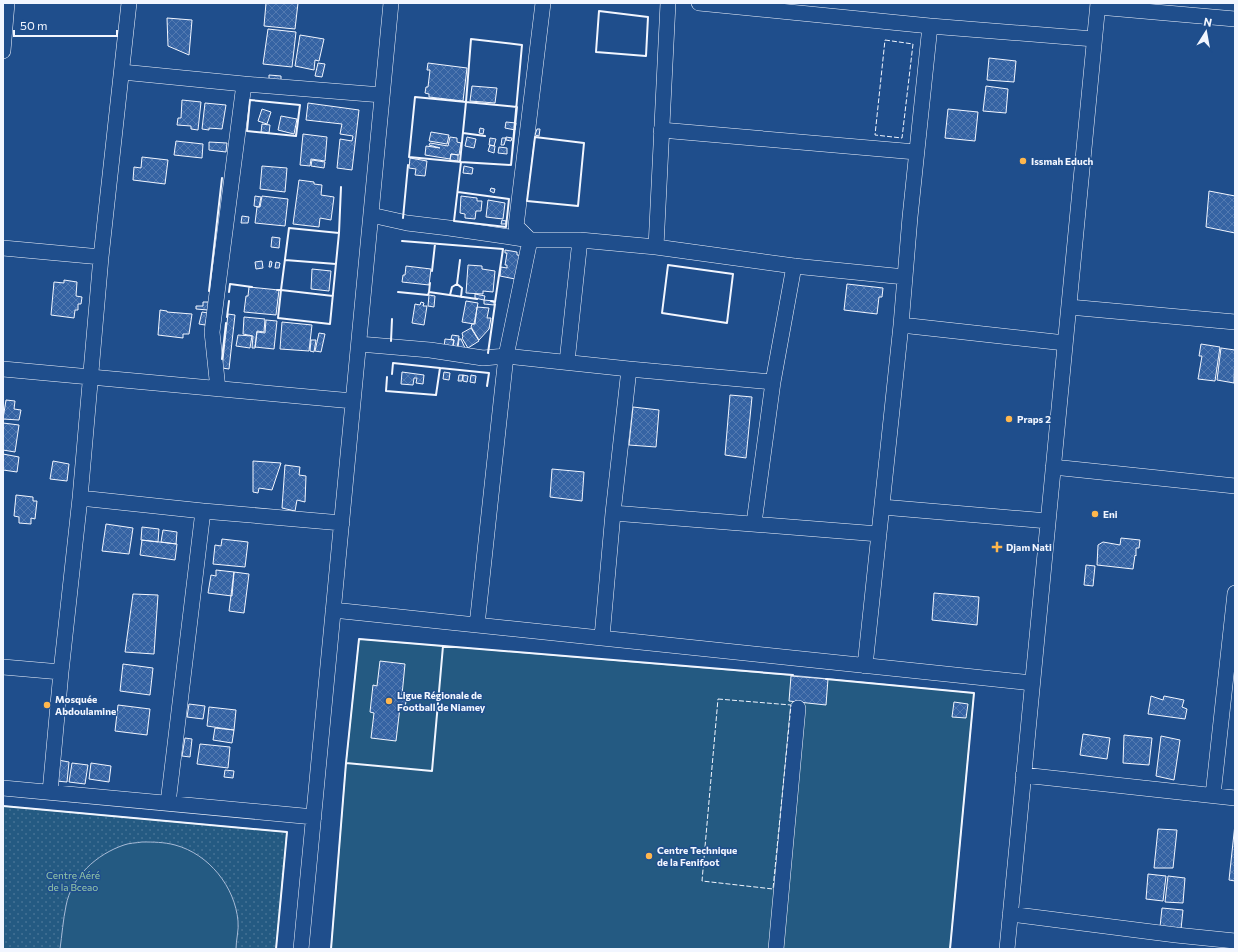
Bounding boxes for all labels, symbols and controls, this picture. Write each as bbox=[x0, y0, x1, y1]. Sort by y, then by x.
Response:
scale bar bbox=[14, 12, 117, 38]
north arrow bbox=[1186, 12, 1226, 52]
text: N bbox=[1203, 15, 1213, 29]
text: 50 m bbox=[20, 18, 48, 32]
place label: Issmah Educh bbox=[1031, 155, 1093, 167]
marker: Issmah Educh bbox=[1018, 156, 1028, 166]
place label: Praps 2 bbox=[1017, 413, 1051, 425]
marker: Praps 2 bbox=[1004, 414, 1014, 424]
place label: Eni bbox=[1103, 508, 1118, 520]
marker: Eni bbox=[1090, 509, 1100, 519]
marker: Djam Nati bbox=[991, 541, 1003, 553]
place label: Djam Nati bbox=[1006, 541, 1052, 553]
place label: Ligue Régionale de Football de Niamey bbox=[397, 689, 486, 713]
place label: Mosquée Abdoulamine bbox=[55, 693, 116, 717]
marker: Ligue Régionale de Football de Niamey bbox=[384, 696, 394, 706]
marker: Mosquée Abdoulamine bbox=[42, 700, 52, 710]
place label: Centre Technique de la Fenifoot bbox=[657, 844, 737, 868]
marker: Centre Technique de la Fenifoot bbox=[644, 851, 654, 861]
park label: Centre Aéré de la Bceao bbox=[46, 869, 100, 893]

